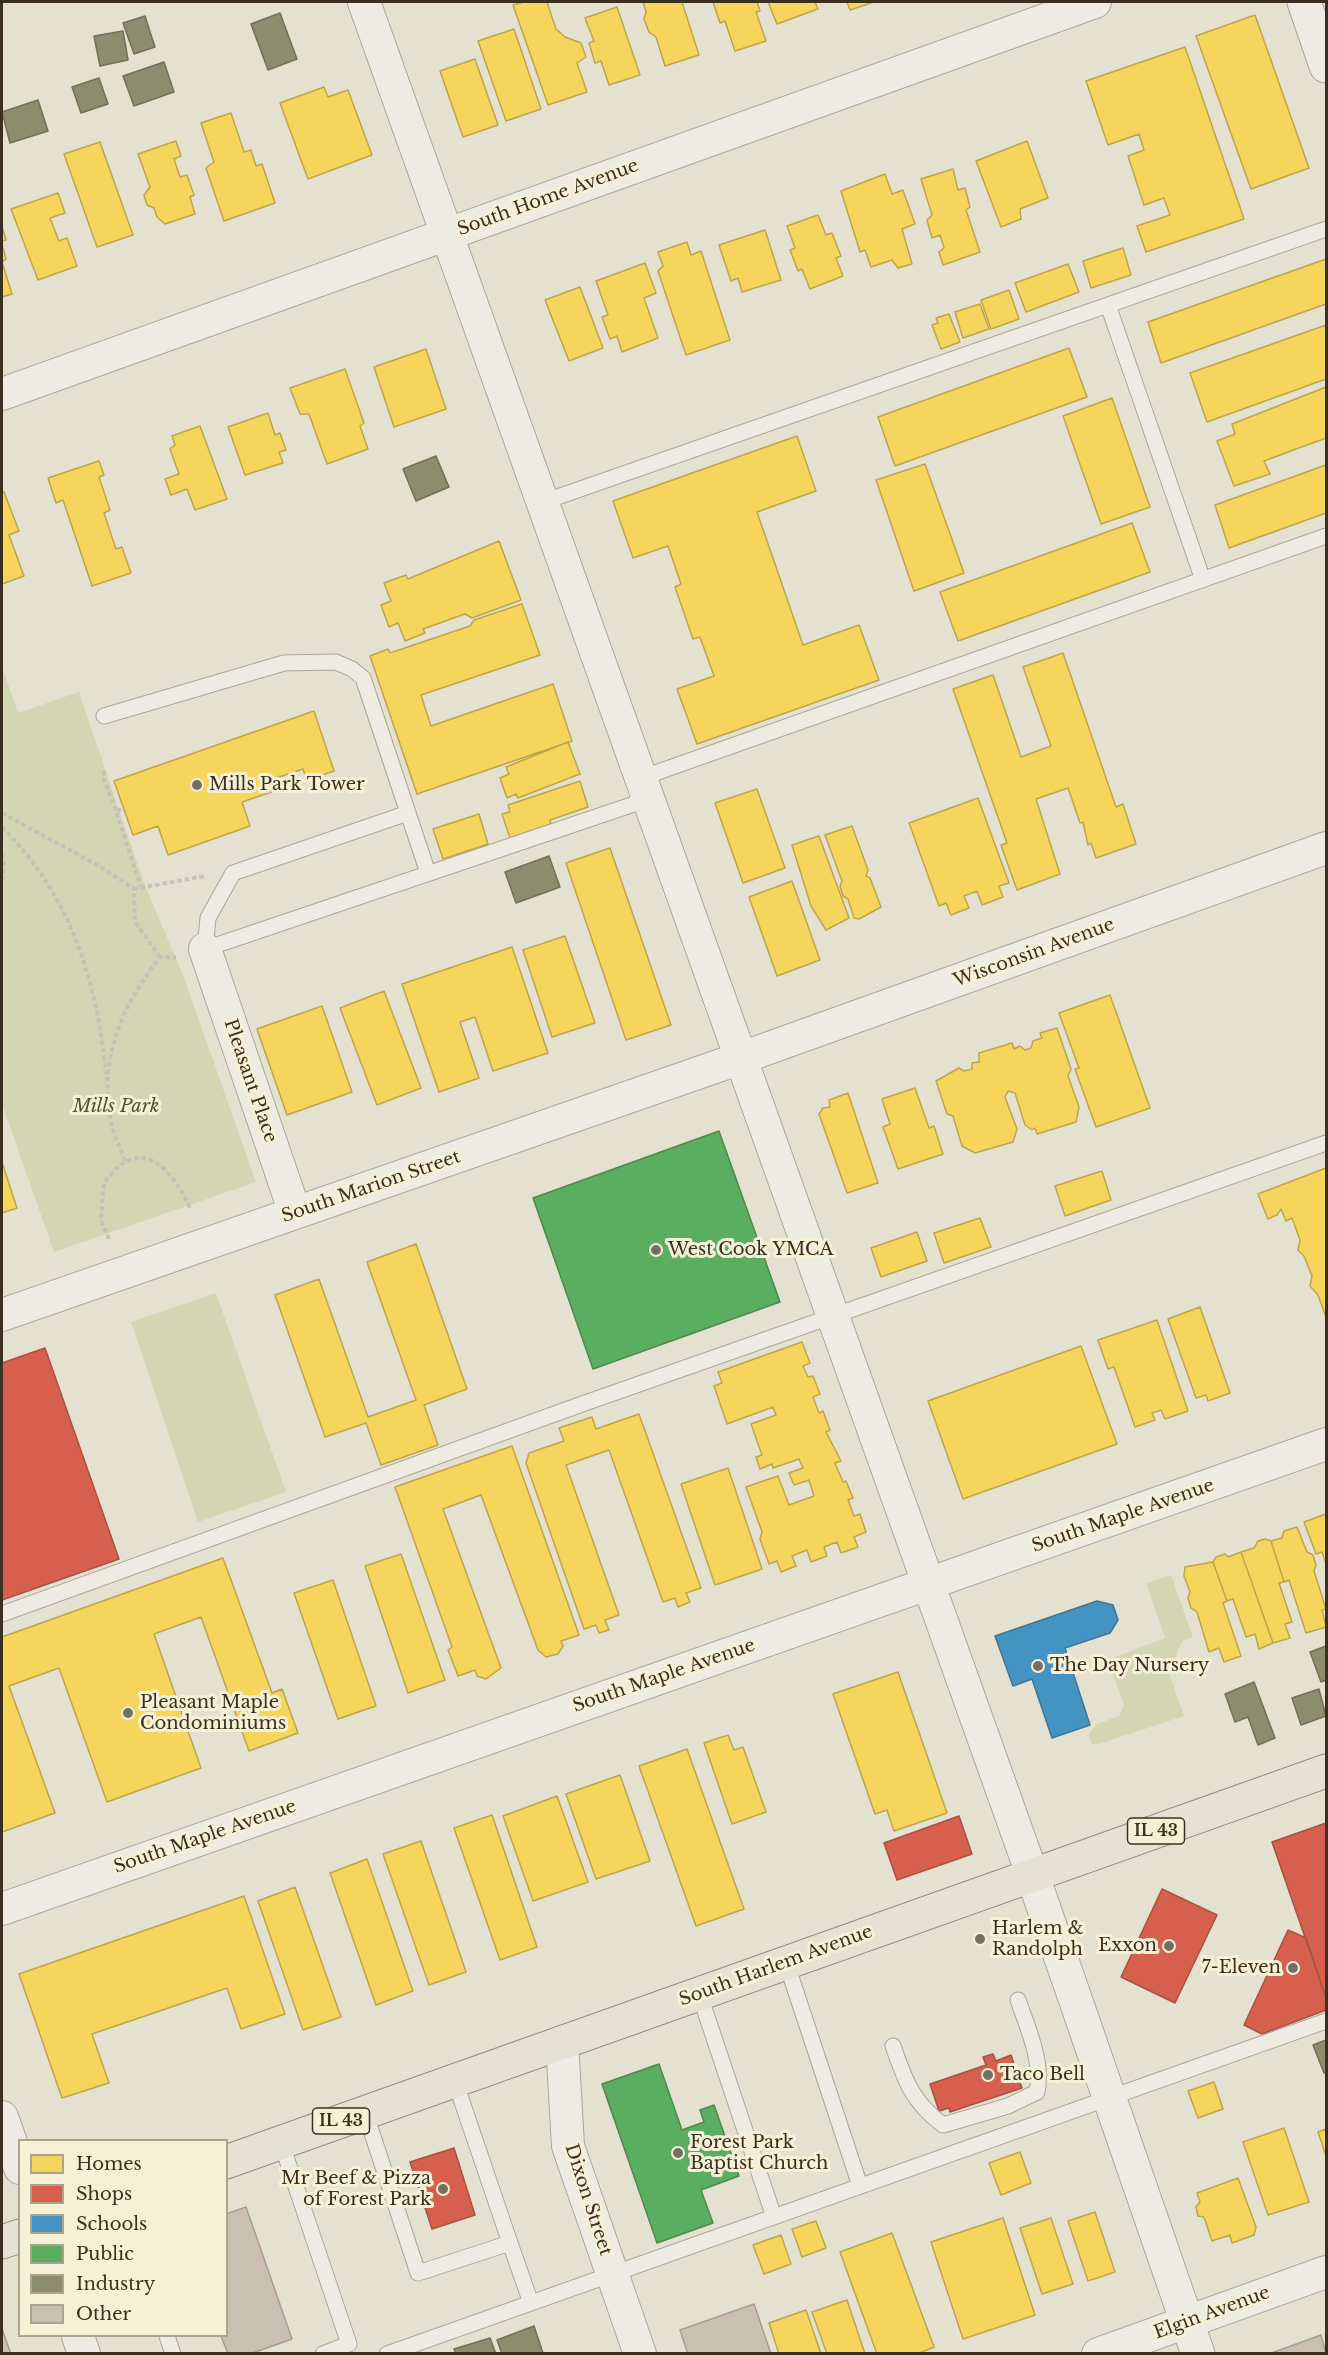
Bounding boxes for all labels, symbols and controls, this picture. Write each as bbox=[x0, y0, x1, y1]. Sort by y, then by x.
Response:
street label: South Home Avenue bbox=[455, 155, 641, 241]
place label: Mills Park Tower bbox=[209, 774, 365, 796]
marker: Mills Park Tower bbox=[190, 778, 204, 792]
street label: Wisconsin Avenue bbox=[951, 914, 1117, 992]
street label: Pleasant Place bbox=[219, 1016, 281, 1146]
park label: Mills Park bbox=[73, 1096, 159, 1118]
street label: South Marion Street bbox=[279, 1146, 463, 1228]
place label: West Cook YMCA bbox=[668, 1239, 833, 1261]
marker: West Cook YMCA bbox=[649, 1243, 663, 1257]
street label: South Maple Avenue bbox=[1029, 1475, 1217, 1557]
street label: South Maple Avenue bbox=[570, 1635, 758, 1717]
place label: The Day Nursery bbox=[1050, 1655, 1209, 1677]
marker: The Day Nursery bbox=[1031, 1659, 1045, 1673]
place label: Pleasant Maple Condominiums bbox=[140, 1692, 286, 1734]
marker: Pleasant Maple Condominiums bbox=[121, 1706, 135, 1720]
street label: South Maple Avenue bbox=[111, 1796, 299, 1878]
road number: IL 43 bbox=[1128, 1818, 1184, 1844]
place label: Harlem & Randolph bbox=[992, 1918, 1084, 1960]
street label: South Harlem Avenue bbox=[676, 1921, 876, 2011]
marker: Harlem & Randolph bbox=[973, 1932, 987, 1946]
place label: Exxon bbox=[1098, 1935, 1157, 1957]
marker: Exxon bbox=[1162, 1939, 1176, 1953]
place label: 7-Eleven bbox=[1202, 1957, 1281, 1979]
marker: 7-Eleven bbox=[1286, 1961, 1300, 1975]
place label: Taco Bell bbox=[1000, 2064, 1085, 2086]
marker: Taco Bell bbox=[981, 2068, 995, 2082]
road number: IL 43 bbox=[312, 2108, 370, 2134]
place label: Forest Park Baptist Church bbox=[690, 2132, 828, 2174]
legend bbox=[18, 2139, 228, 2337]
street label: Dixon Street bbox=[560, 2141, 616, 2259]
marker: Forest Park Baptist Church bbox=[671, 2146, 685, 2160]
text: Homes bbox=[76, 2153, 142, 2175]
place label: Mr Beef & Pizza of Forest Park bbox=[281, 2168, 431, 2210]
marker: Mr Beef & Pizza of Forest Park bbox=[436, 2182, 450, 2196]
text: Shops bbox=[76, 2183, 132, 2205]
text: Schools bbox=[76, 2213, 147, 2235]
text: Public bbox=[76, 2243, 134, 2265]
text: Industry bbox=[76, 2273, 155, 2295]
street label: Elgin Avenue bbox=[1151, 2282, 1273, 2344]
text: Other bbox=[76, 2303, 131, 2325]

